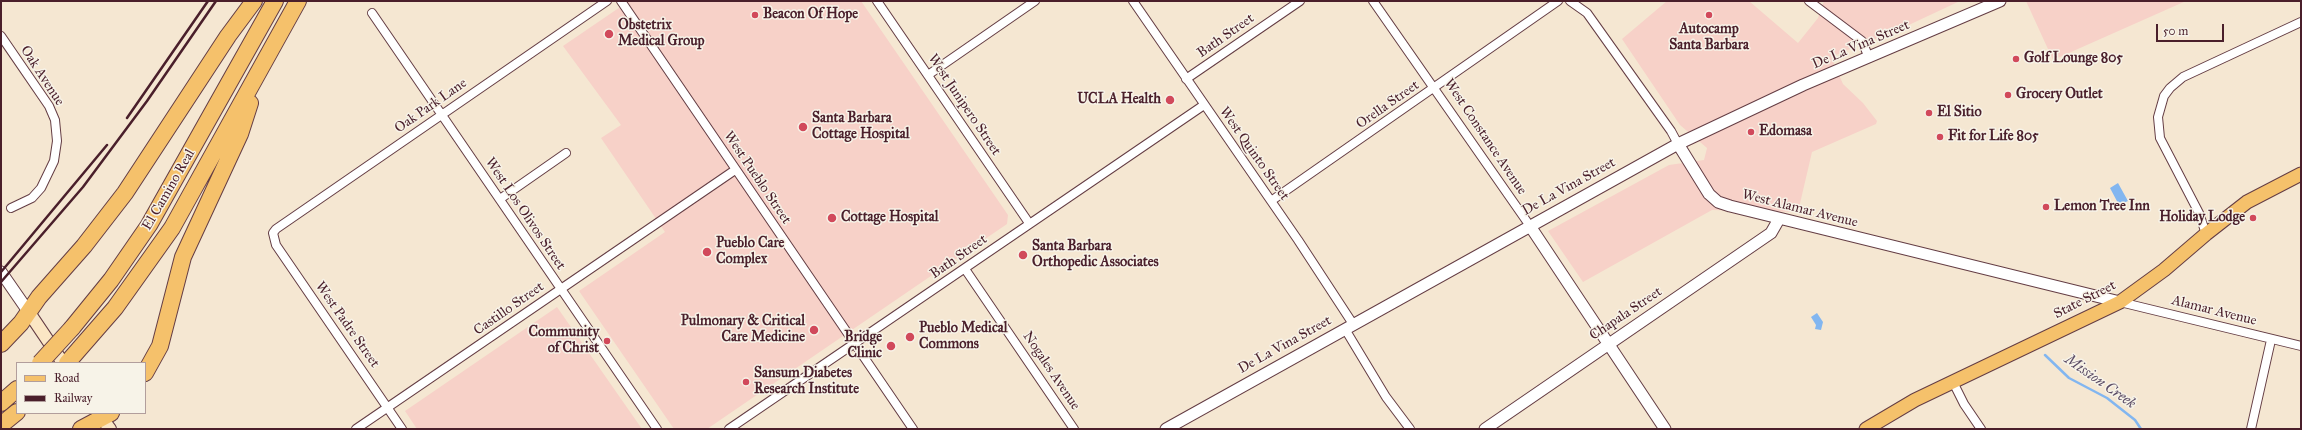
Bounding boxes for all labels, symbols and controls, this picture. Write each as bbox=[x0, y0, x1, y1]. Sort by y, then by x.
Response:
place label: Beacon Of Hope bbox=[763, 7, 858, 23]
marker: Beacon Of Hope bbox=[750, 10, 760, 20]
street label: Bath Street bbox=[1194, 10, 1258, 62]
marker: Autocamp Santa Barbara bbox=[1704, 10, 1714, 20]
scale bar bbox=[2158, 16, 2226, 42]
street label: De La Vina Street bbox=[1810, 17, 1912, 73]
place label: Obstetrix Medical Group bbox=[618, 18, 705, 50]
place label: Autocamp Santa Barbara bbox=[1669, 22, 1749, 54]
text: 50 m bbox=[2163, 24, 2188, 38]
marker: Obstetrix Medical Group bbox=[603, 28, 615, 40]
street label: Oak Avenue bbox=[16, 43, 68, 109]
street label: West Junipero Street bbox=[924, 51, 1004, 159]
place label: Golf Lounge 805 bbox=[2024, 51, 2123, 67]
marker: Golf Lounge 805 bbox=[2011, 54, 2021, 64]
street label: Oak Park Lane bbox=[392, 75, 470, 137]
street label: West Constance Avenue bbox=[1440, 76, 1530, 198]
street label: Orella Street bbox=[1353, 77, 1423, 133]
place label: Grocery Outlet bbox=[2016, 87, 2103, 103]
marker: Grocery Outlet bbox=[2003, 90, 2013, 100]
place label: UCLA Health bbox=[1077, 92, 1161, 108]
marker: UCLA Health bbox=[1164, 94, 1176, 106]
street label: West Quinto Street bbox=[1215, 104, 1293, 204]
place label: El Sitio bbox=[1937, 105, 1982, 121]
marker: El Sitio bbox=[1924, 108, 1934, 118]
place label: Santa Barbara Cottage Hospital bbox=[812, 111, 910, 144]
marker: Santa Barbara Cottage Hospital bbox=[797, 121, 809, 133]
place label: Edomasa bbox=[1759, 124, 1812, 140]
marker: Edomasa bbox=[1746, 127, 1756, 137]
street label: West Pueblo Street bbox=[720, 128, 794, 228]
place label: Fit for Life 805 bbox=[1948, 129, 2039, 145]
marker: Fit for Life 805 bbox=[1935, 132, 1945, 142]
street label: El Camino Real bbox=[139, 146, 199, 234]
street label: De La Vina Street bbox=[1519, 154, 1619, 220]
street label: West Los Olivos Street bbox=[481, 155, 569, 273]
street label: West Alamar Avenue bbox=[1740, 186, 1860, 232]
place label: Lemon Tree Inn bbox=[2054, 199, 2150, 215]
marker: Lemon Tree Inn bbox=[2041, 202, 2051, 212]
place label: Cottage Hospital bbox=[841, 210, 939, 226]
place label: Holiday Lodge bbox=[2159, 210, 2245, 226]
marker: Cottage Hospital bbox=[826, 212, 838, 224]
marker: Holiday Lodge bbox=[2248, 213, 2258, 223]
street label: Bath Street bbox=[927, 231, 991, 283]
place label: Pueblo Care Complex bbox=[716, 236, 784, 268]
place label: Santa Barbara Orthopedic Associates bbox=[1032, 239, 1159, 272]
marker: Pueblo Care Complex bbox=[701, 246, 713, 258]
marker: Santa Barbara Orthopedic Associates bbox=[1017, 249, 1029, 261]
street label: State Street bbox=[2051, 277, 2119, 323]
street label: West Padre Street bbox=[311, 279, 383, 371]
street label: Castillo Street bbox=[471, 279, 547, 339]
street label: Chapala Street bbox=[1587, 284, 1665, 344]
street label: Alamar Avenue bbox=[2170, 292, 2258, 330]
street label: De La Vina Street bbox=[1235, 312, 1335, 378]
place label: Pulmonary & Critical Care Medicine bbox=[681, 314, 805, 346]
place label: Pueblo Medical Commons bbox=[919, 321, 1007, 354]
marker: Pulmonary & Critical Care Medicine bbox=[808, 324, 820, 336]
place label: Community of Christ bbox=[529, 325, 599, 358]
street label: Nogales Avenue bbox=[1019, 329, 1083, 413]
place label: Bridge Clinic bbox=[844, 330, 882, 362]
marker: Pueblo Medical Commons bbox=[904, 331, 916, 343]
marker: Community of Christ bbox=[602, 336, 612, 346]
marker: Bridge Clinic bbox=[885, 340, 897, 352]
water label: Mission Creek bbox=[2061, 351, 2139, 413]
legend bbox=[16, 362, 146, 414]
place label: Sansum Diabetes Research Institute bbox=[754, 366, 859, 398]
text: Road bbox=[54, 371, 80, 385]
marker: Sansum Diabetes Research Institute bbox=[741, 377, 751, 387]
text: Railway bbox=[54, 391, 92, 405]

